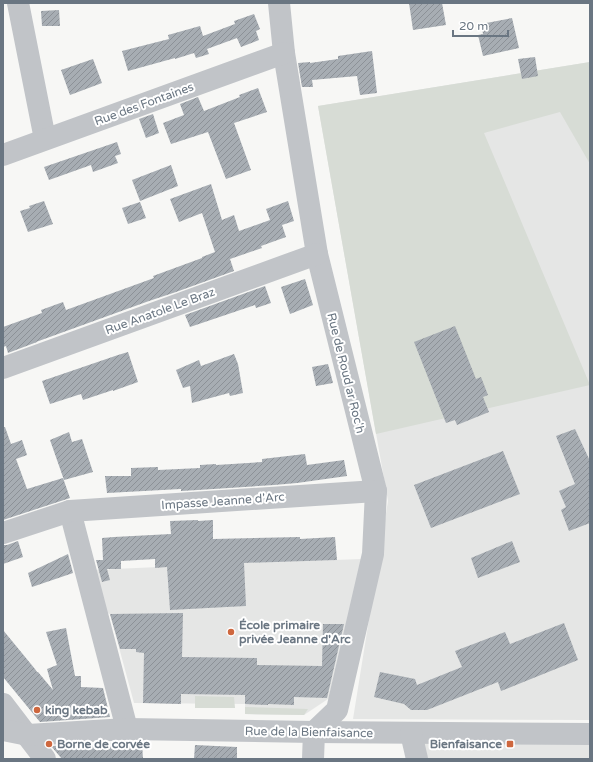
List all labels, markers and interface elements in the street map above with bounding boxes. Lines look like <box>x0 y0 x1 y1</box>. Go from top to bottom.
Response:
scale bar <box>453 12 508 38</box>
text: 20 m <box>459 19 488 33</box>
street label: Rue des Fontaines <box>93 79 196 128</box>
street label: Rue Anatole Le Braz <box>103 285 217 337</box>
street label: Rue de Roud ar Roc'h <box>324 311 368 435</box>
street label: Impasse Jeanne d'Arc <box>161 490 285 512</box>
place label: École primaire privée Jeanne d'Arc <box>239 618 351 647</box>
marker: École primaire privée Jeanne d'Arc <box>226 627 236 637</box>
place label: king kebab <box>45 703 108 718</box>
marker: king kebab <box>32 705 42 715</box>
street label: Rue de la Bienfaisance <box>245 724 373 740</box>
place label: Borne de corvée <box>57 737 150 751</box>
place label: Bienfaisance <box>430 737 502 751</box>
marker: Borne de corvée <box>44 739 54 749</box>
marker: Bienfaisance <box>505 739 515 749</box>

